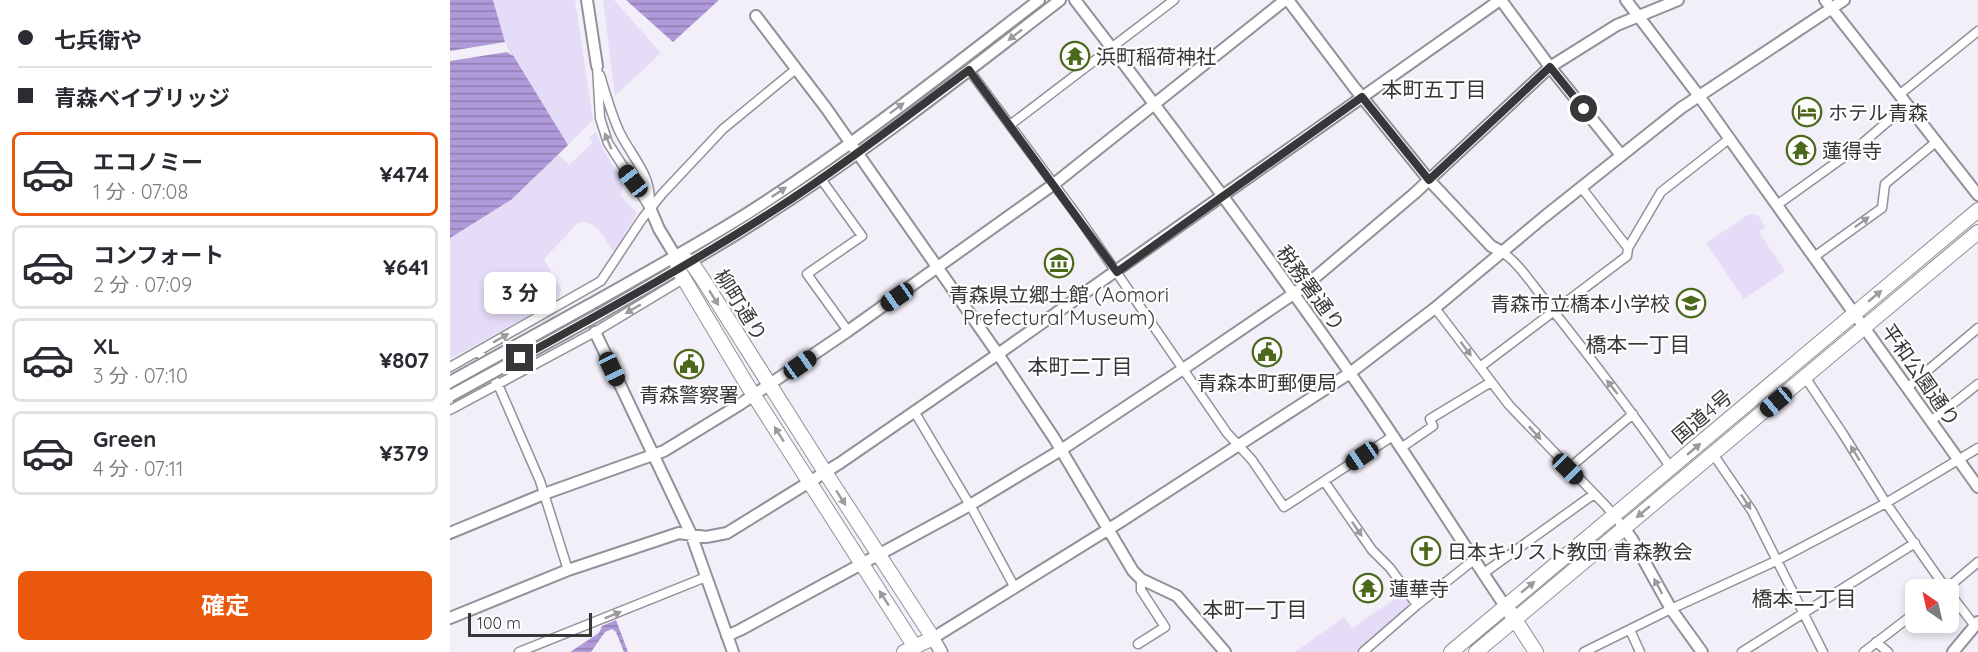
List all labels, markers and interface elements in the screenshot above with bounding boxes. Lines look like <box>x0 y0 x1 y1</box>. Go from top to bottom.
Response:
text: 七兵衛や <box>54 26 142 54</box>
one-way arrow <box>1007 29 1022 41</box>
temple icon: 浜町稲荷神社 <box>1059 40 1091 72</box>
place label: 浜町稲荷神社 <box>1096 44 1216 69</box>
district label: 本町五丁目 <box>1382 76 1487 102</box>
text: 青森ベイブリッジ <box>54 84 230 112</box>
route start <box>1570 95 1597 122</box>
hotel icon: ホテル青森 <box>1791 96 1823 128</box>
place label: ホテル青森 <box>1828 100 1928 125</box>
one-way arrow <box>889 101 905 114</box>
one-way arrow <box>603 132 613 150</box>
temple icon: 蓮得寺 <box>1785 134 1817 166</box>
place label: 蓮得寺 <box>1822 138 1882 163</box>
icon: car <box>21 147 75 201</box>
text: エコノミー <box>93 148 203 176</box>
text: ¥474 <box>379 160 429 188</box>
car <box>615 161 651 201</box>
text: 1 分 · 07:08 <box>93 179 188 204</box>
one-way arrow <box>770 186 786 198</box>
one-way arrow <box>1854 217 1869 229</box>
icon: car <box>21 240 75 294</box>
street label: 税務署通り <box>1271 240 1351 336</box>
text: コンフォート <box>93 241 224 269</box>
museum icon: 青森県立郷土館 (Aomori Prefectural Museum) <box>1043 247 1075 279</box>
text: ¥641 <box>383 253 429 281</box>
street label: 柳町通り <box>709 264 773 346</box>
callout: 3 分 <box>484 271 556 313</box>
text: 2 分 · 07:09 <box>93 272 192 297</box>
car <box>877 279 917 315</box>
text: 3 分 <box>502 280 538 305</box>
place label: 青森県立郷土館 (Aomori Prefectural Museum) <box>949 282 1169 330</box>
school or university icon: 青森市立橋本小学校 <box>1675 287 1707 319</box>
one-way arrow <box>709 289 720 306</box>
one-way arrow <box>1867 290 1883 303</box>
place label: 青森市立橋本小学校 <box>1490 291 1670 316</box>
one-way arrow <box>624 304 641 314</box>
street label: 平和公園通り <box>1876 319 1966 431</box>
district label: 橋本一丁目 <box>1586 331 1691 357</box>
text: XL <box>93 332 120 360</box>
icon: car <box>21 333 75 387</box>
one-way arrow <box>493 333 509 344</box>
public building icon: 青森本町郵便局 <box>1251 336 1283 368</box>
one-way arrow <box>1460 340 1472 356</box>
route end <box>506 344 533 371</box>
text: ¥807 <box>379 346 429 374</box>
car <box>780 347 820 383</box>
public building icon: 青森警察署 <box>673 348 705 380</box>
car <box>596 349 628 389</box>
district label: 本町二丁目 <box>1028 353 1133 379</box>
text: 3 分 · 07:10 <box>93 363 188 388</box>
place label: 青森本町郵便局 <box>1197 370 1337 395</box>
one-way arrow <box>1606 379 1618 395</box>
place label: 青森警察署 <box>639 382 739 407</box>
street label: 国道4号 <box>1667 384 1737 448</box>
car <box>1756 384 1796 420</box>
text: Green <box>93 425 156 453</box>
one-way arrow <box>773 425 784 442</box>
icon: car <box>21 426 75 480</box>
one-way arrow <box>1528 426 1542 441</box>
car <box>1342 438 1382 474</box>
text: ¥379 <box>379 439 429 467</box>
one-way arrow <box>1686 443 1701 456</box>
one-way arrow <box>1850 445 1861 461</box>
car <box>1549 450 1587 488</box>
text: 4 分 · 07:11 <box>93 456 183 481</box>
one-way arrow <box>835 489 847 505</box>
one-way arrow <box>1740 494 1751 510</box>
one-way arrow <box>1636 505 1651 518</box>
one-way arrow <box>1351 521 1363 537</box>
church icon: 日本キリスト教団 青森教会 <box>1410 535 1442 567</box>
place label: 日本キリスト教団 青森教会 <box>1447 539 1692 564</box>
button: 確定 <box>18 571 432 640</box>
temple icon: 蓮華寺 <box>1352 572 1384 604</box>
place label: 蓮華寺 <box>1389 576 1449 601</box>
one-way arrow <box>1653 577 1663 594</box>
north arrow <box>1905 579 1959 633</box>
map controls <box>1905 579 1959 633</box>
one-way arrow <box>1520 581 1536 594</box>
district label: 橋本二丁目 <box>1752 585 1857 611</box>
one-way arrow <box>878 590 889 606</box>
district label: 本町一丁目 <box>1203 596 1308 622</box>
scale bar <box>468 610 592 638</box>
one-way arrow <box>604 610 622 620</box>
text: 100 m <box>477 613 521 633</box>

